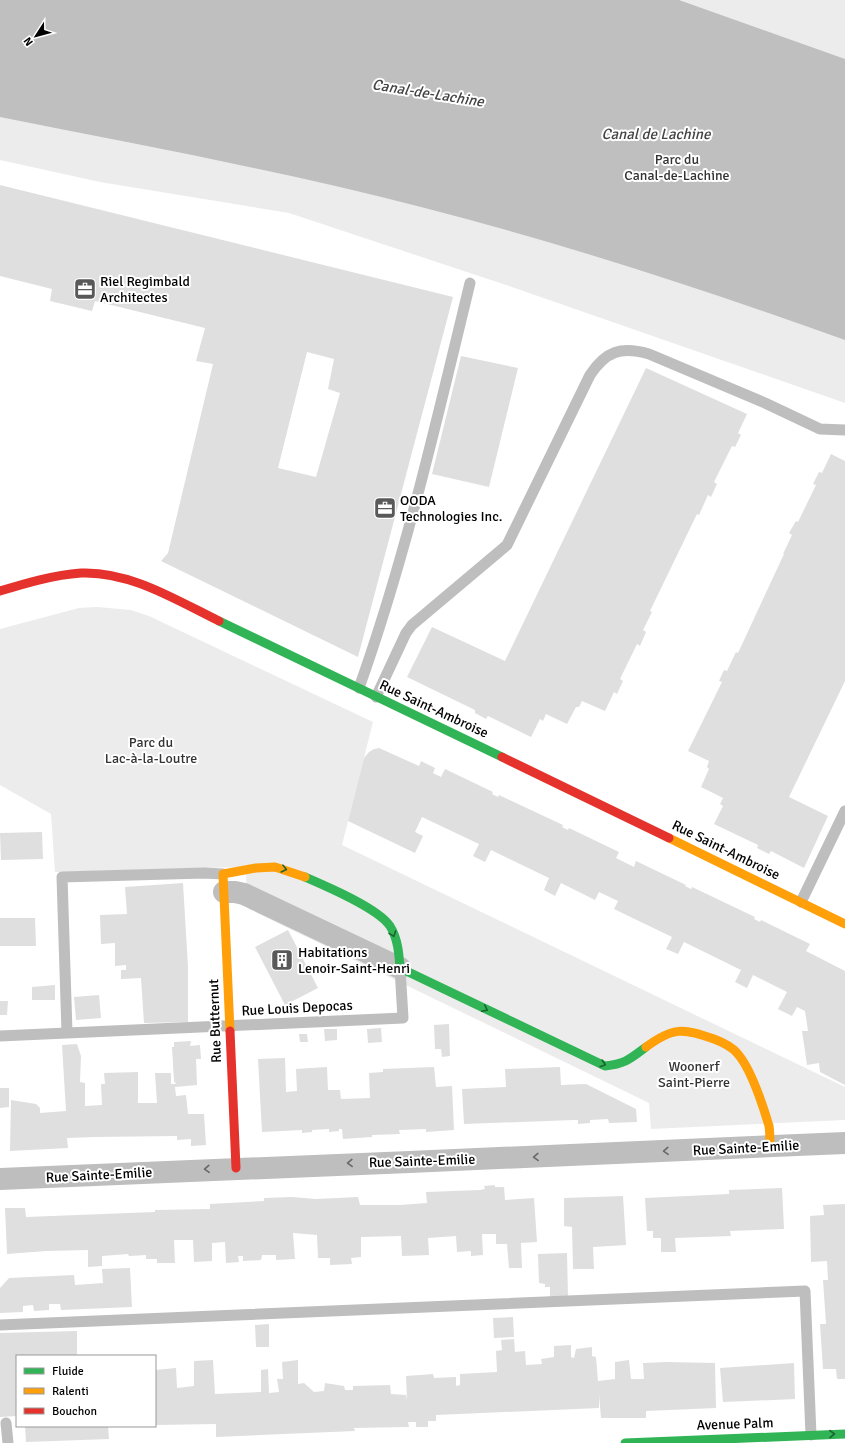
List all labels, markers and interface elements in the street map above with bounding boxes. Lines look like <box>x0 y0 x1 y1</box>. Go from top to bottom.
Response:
north arrow <box>16 16 56 56</box>
text: N <box>21 35 36 49</box>
water label: Canal-de-Lachine <box>371 75 487 111</box>
water label: Canal de Lachine <box>601 125 712 143</box>
park label: Parc du Canal-de-Lachine <box>624 151 730 184</box>
place label: Riel Regimbald Architectes <box>100 273 190 306</box>
office icon: Riel Regimbald Architectes <box>72 276 98 302</box>
place label: OODA Technologies Inc. <box>400 492 503 525</box>
office icon: OODA Technologies Inc. <box>372 495 398 521</box>
street label: Rue Saint-Ambroise <box>377 676 491 742</box>
park label: Parc du Lac-à-la-Loutre <box>105 734 197 767</box>
street label: Rue Saint-Ambroise <box>669 816 783 884</box>
one-way arrow <box>280 864 287 873</box>
one-way arrow <box>389 930 397 937</box>
place label: Habitations Lenoir-Saint-Henri <box>298 944 410 977</box>
building icon: Habitations Lenoir-Saint-Henri <box>269 947 295 973</box>
street label: Rue Butternut <box>205 979 225 1063</box>
street label: Rue Louis Depocas <box>241 997 353 1019</box>
one-way arrow <box>481 1004 489 1012</box>
park label: Woonerf Saint-Pierre <box>658 1058 730 1091</box>
one-way arrow <box>599 1059 606 1068</box>
street label: Rue Sainte-Emilie <box>692 1137 800 1159</box>
one-way arrow <box>663 1147 669 1156</box>
street label: Rue Sainte-Emilie <box>368 1151 476 1171</box>
one-way arrow <box>533 1152 539 1161</box>
one-way arrow <box>347 1159 353 1168</box>
street label: Rue Sainte-Emilie <box>45 1164 153 1186</box>
one-way arrow <box>204 1165 210 1174</box>
legend <box>16 1355 156 1427</box>
text: Fluide <box>52 1364 84 1379</box>
text: Ralenti <box>52 1384 89 1399</box>
text: Bouchon <box>52 1404 97 1419</box>
street label: Avenue Palm <box>696 1414 774 1434</box>
one-way arrow <box>829 1430 835 1439</box>

